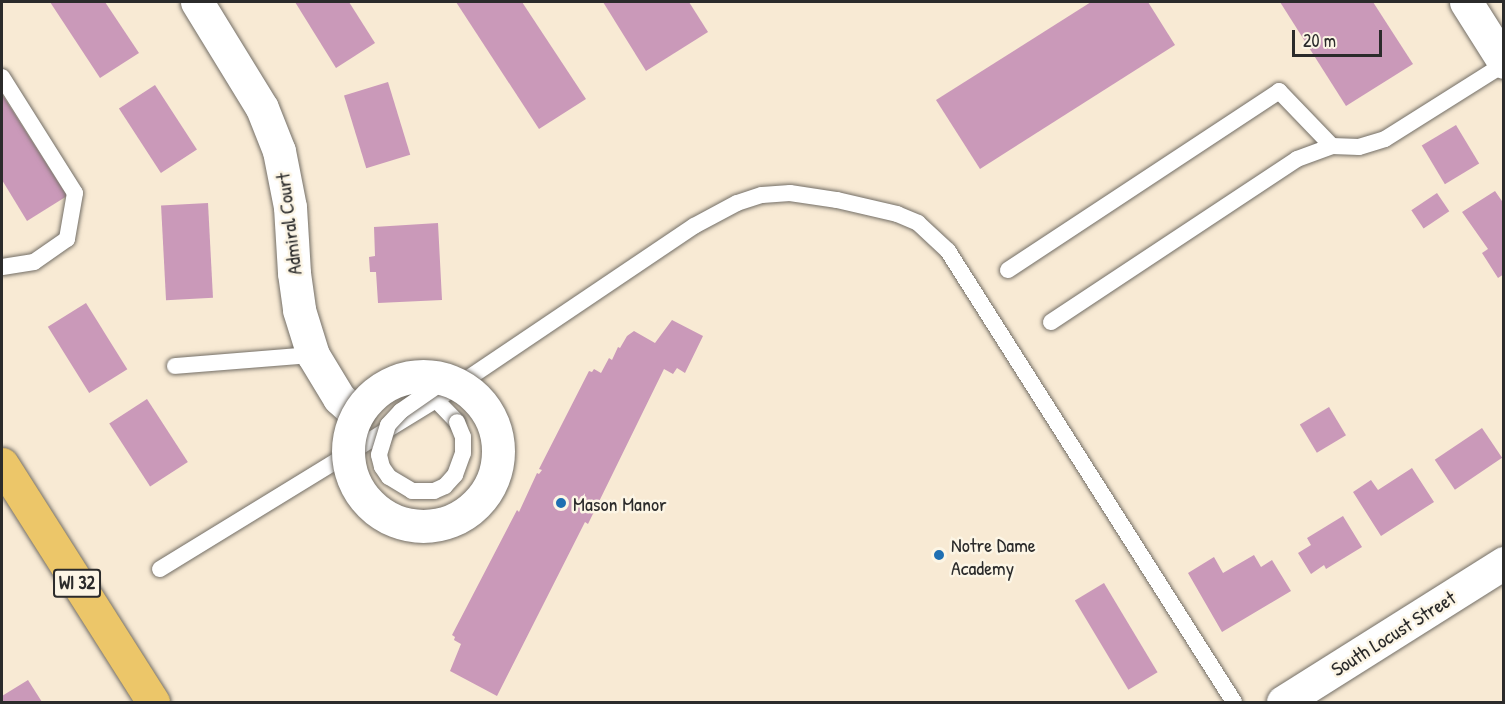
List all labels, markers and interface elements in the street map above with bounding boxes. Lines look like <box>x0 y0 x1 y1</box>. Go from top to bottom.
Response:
scale bar <box>1295 18 1385 56</box>
text: 20 m <box>1303 28 1336 53</box>
street label: Admiral Court <box>270 172 306 276</box>
place label: Mason Manor <box>573 491 667 515</box>
marker: Mason Manor <box>554 496 568 510</box>
place label: Notre Dame Academy <box>951 532 1036 579</box>
marker: Notre Dame Academy <box>932 548 946 562</box>
road number: WI 32 <box>53 568 101 598</box>
street label: South Locust Street <box>1326 585 1460 681</box>

